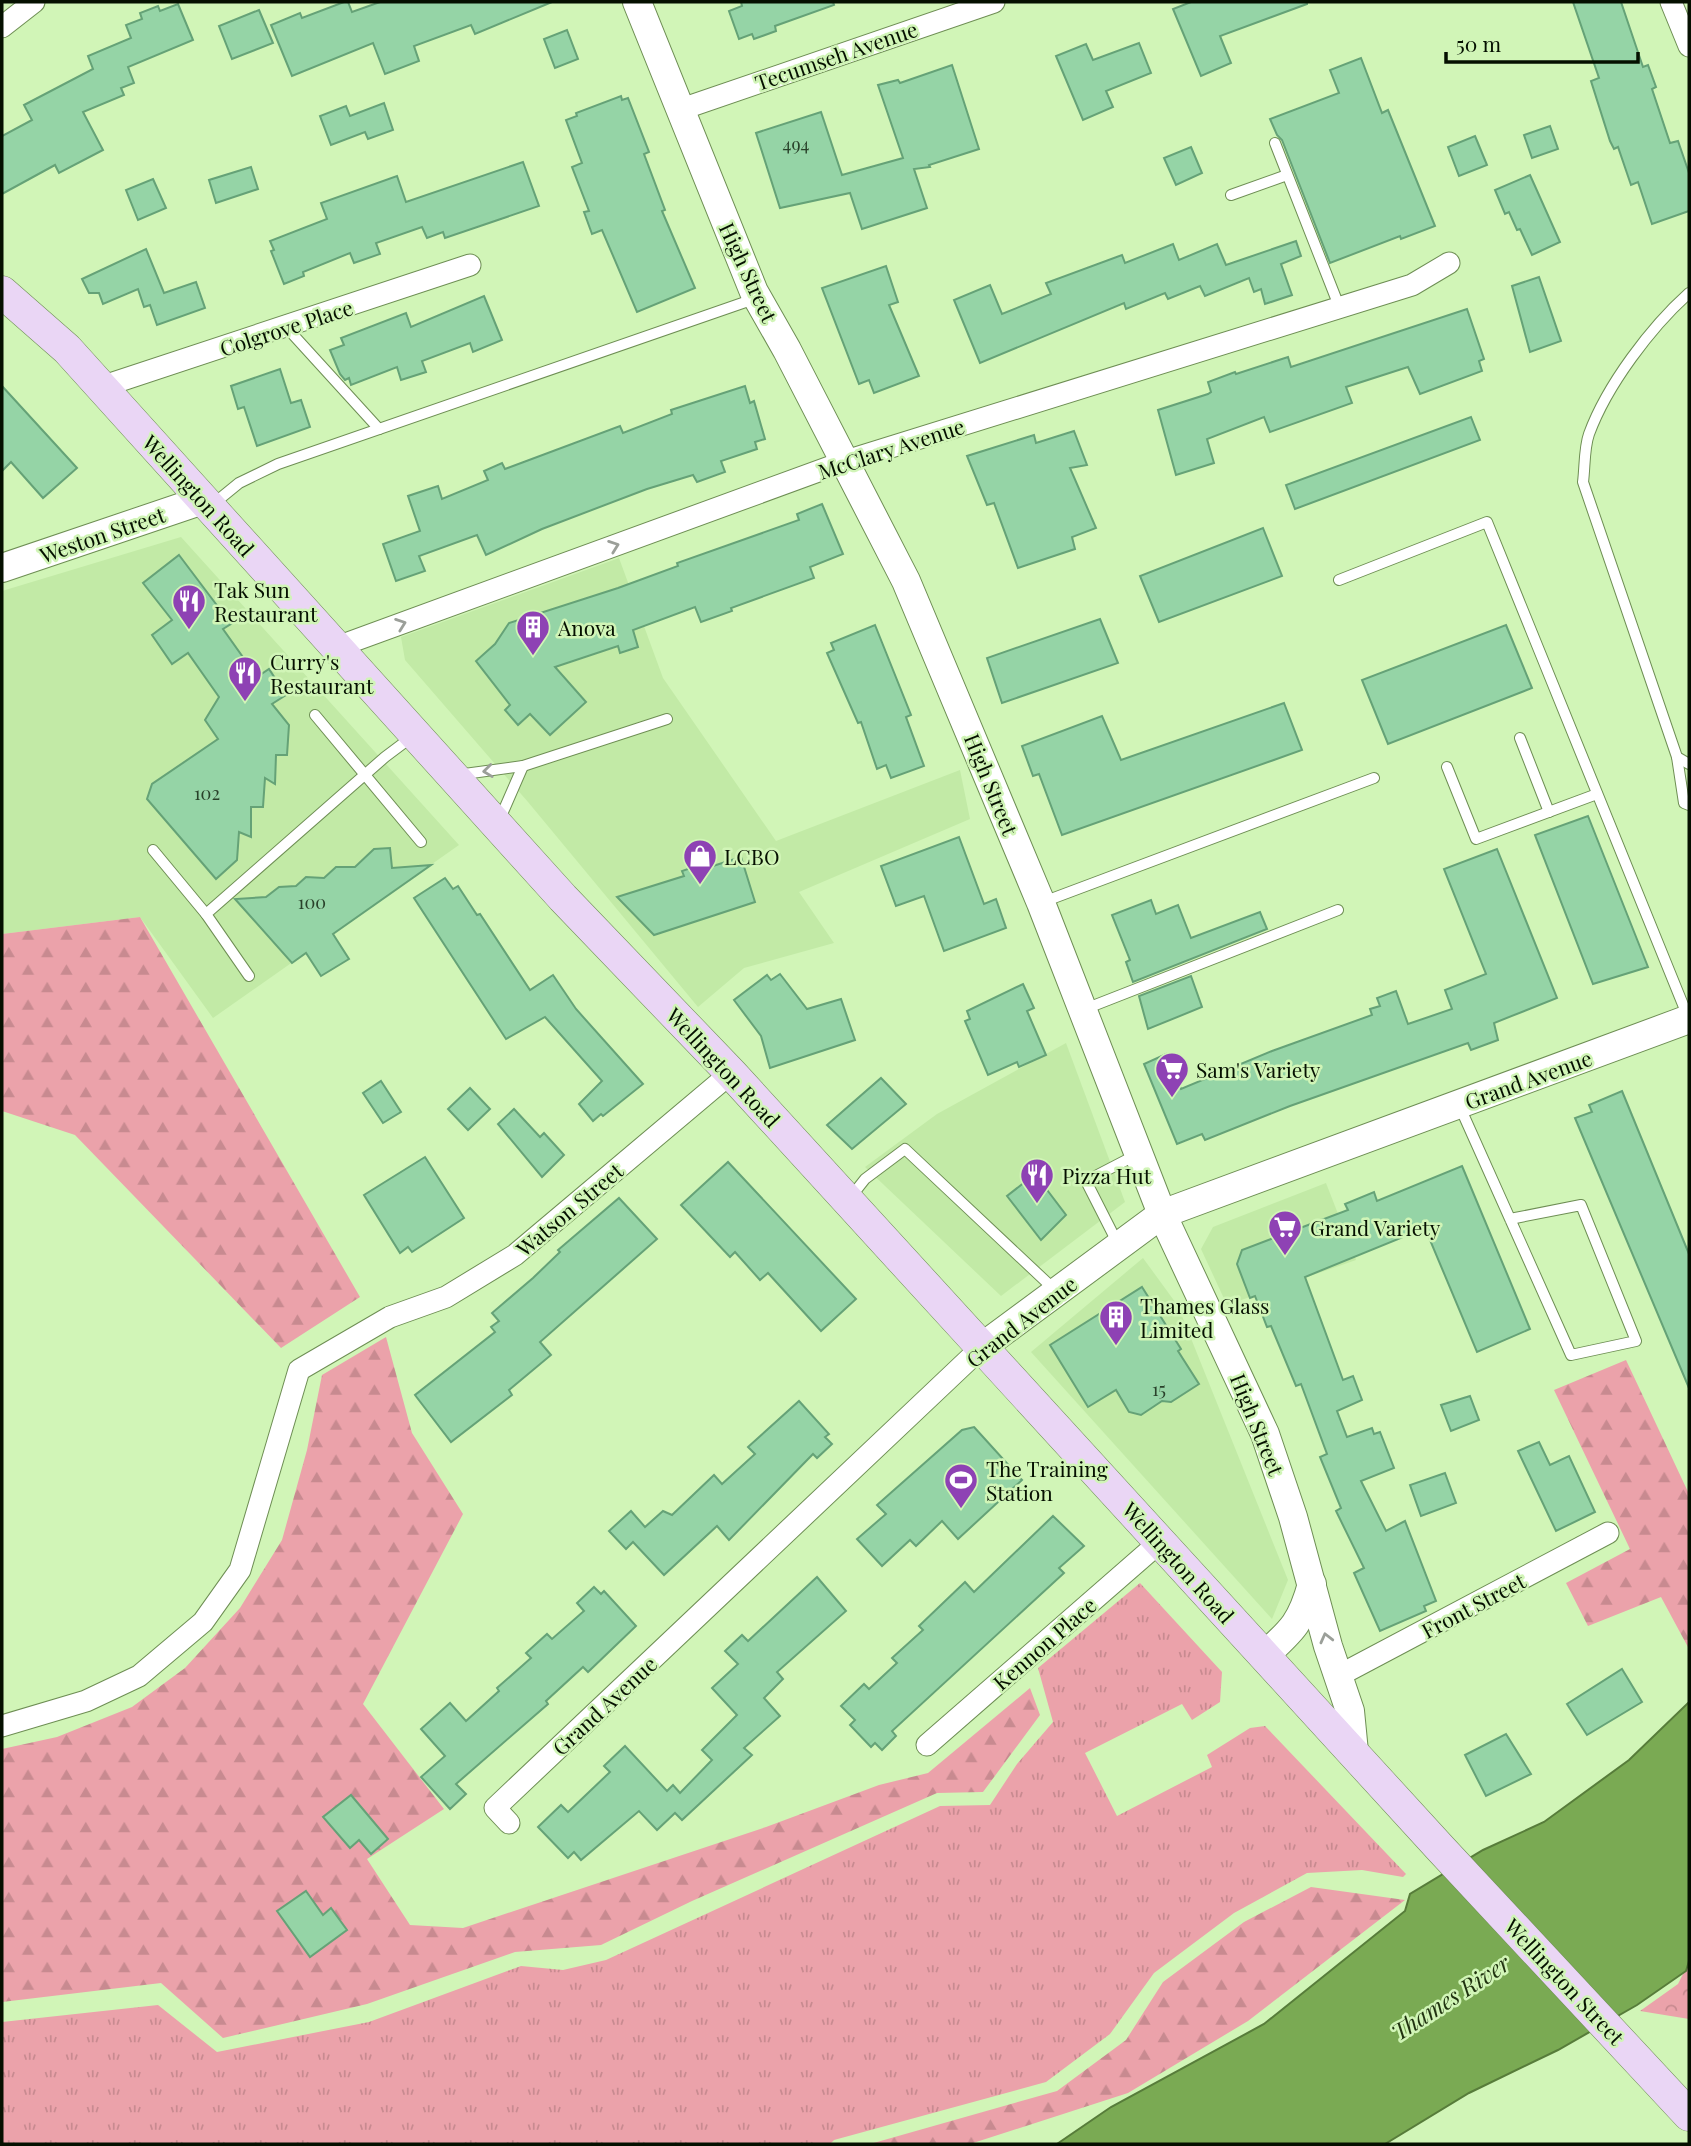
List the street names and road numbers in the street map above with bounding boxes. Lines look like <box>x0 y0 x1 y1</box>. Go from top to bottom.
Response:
street label: Tecumseh Avenue <box>751 14 921 96</box>
street label: High Street <box>714 218 785 327</box>
street label: Colgrove Place <box>216 292 356 362</box>
street label: McClary Avenue <box>814 411 968 485</box>
street label: Wellington Road <box>136 428 261 562</box>
street label: Weston Street <box>35 499 169 569</box>
street label: High Street <box>959 729 1025 839</box>
street label: Wellington Road <box>660 1000 787 1133</box>
street label: Grand Avenue <box>1461 1043 1595 1115</box>
street label: Watson Street <box>509 1156 629 1262</box>
street label: Grand Avenue <box>960 1269 1082 1373</box>
street label: High Street <box>1225 1369 1291 1479</box>
street label: Wellington Road <box>1116 1495 1241 1629</box>
street label: Front Street <box>1416 1566 1530 1644</box>
street label: Kennon Place <box>986 1590 1102 1696</box>
street label: Grand Avenue <box>546 1649 662 1761</box>
street label: Wellington Street <box>1499 1911 1631 2051</box>

